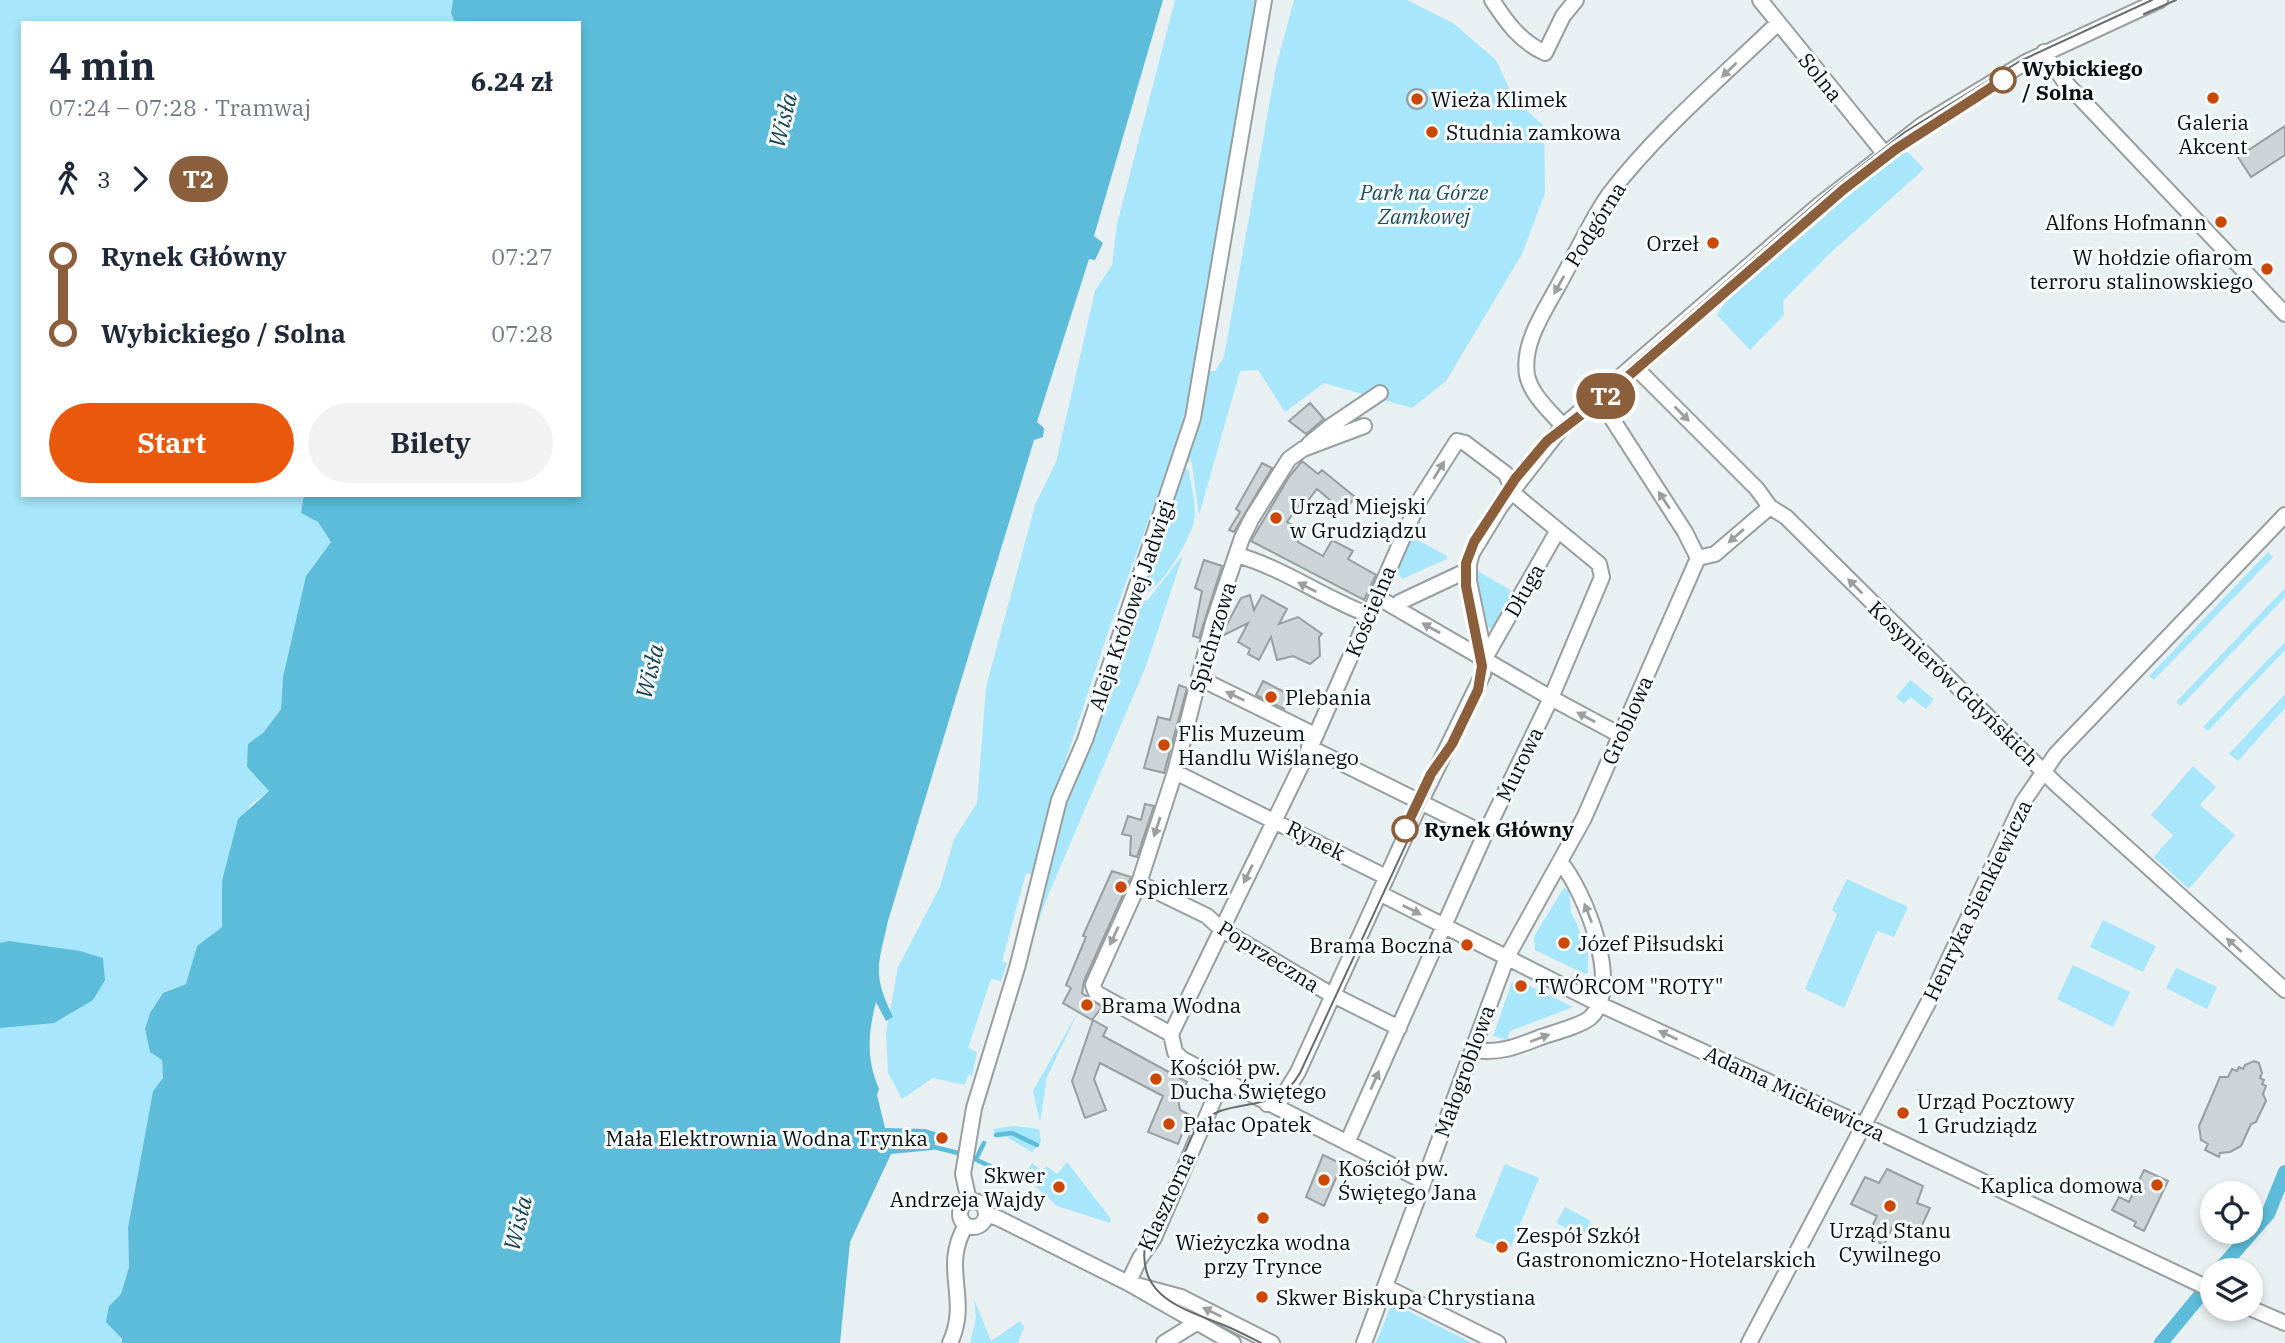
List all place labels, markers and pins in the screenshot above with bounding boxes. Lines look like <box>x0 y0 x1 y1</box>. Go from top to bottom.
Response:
place label: Wybickiego / Solna <box>2022 54 2143 106</box>
marker: Wybickiego / Solna <box>1990 67 2016 93</box>
place label: Wieża Klimek <box>1431 85 1568 113</box>
marker: Galeria Akcent <box>2205 90 2221 106</box>
marker: Wieża Klimek <box>1409 91 1425 107</box>
place label: Galeria Akcent <box>2177 108 2249 160</box>
place label: Studnia zamkowa <box>1446 118 1621 146</box>
marker: Studnia zamkowa <box>1424 124 1440 140</box>
place label: Alfons Hofmann <box>2045 208 2207 236</box>
marker: Alfons Hofmann <box>2213 214 2229 230</box>
place label: Orzeł <box>1646 229 1699 257</box>
marker: Orzeł <box>1705 235 1721 251</box>
place label: W hołdzie ofiarom terroru stalinowskiego <box>2029 243 2253 295</box>
marker: W hołdzie ofiarom terroru stalinowskiego <box>2259 261 2275 277</box>
place label: Urząd Miejski w Grudziądzu <box>1290 492 1427 544</box>
marker: Urząd Miejski w Grudziądzu <box>1268 510 1284 526</box>
place label: Plebania <box>1285 683 1371 711</box>
marker: Plebania <box>1263 689 1279 705</box>
place label: Flis Muzeum Handlu Wiślanego <box>1178 719 1359 771</box>
marker: Flis Muzeum Handlu Wiślanego <box>1156 737 1172 753</box>
place label: Rynek Główny <box>1424 815 1574 843</box>
marker: Rynek Główny <box>1392 816 1418 842</box>
place label: Spichlerz <box>1135 873 1228 901</box>
marker: Spichlerz <box>1113 879 1129 895</box>
place label: Józef Piłsudski <box>1578 929 1724 957</box>
place label: Brama Boczna <box>1309 931 1453 959</box>
marker: Józef Piłsudski <box>1556 935 1572 951</box>
marker: Brama Boczna <box>1459 937 1475 953</box>
place label: TWÓRCOM "ROTY" <box>1535 972 1724 1000</box>
marker: TWÓRCOM "ROTY" <box>1513 978 1529 994</box>
place label: Brama Wodna <box>1101 991 1241 1019</box>
marker: Brama Wodna <box>1079 997 1095 1013</box>
place label: Kościół pw. Ducha Świętego <box>1170 1053 1326 1105</box>
marker: Kościół pw. Ducha Świętego <box>1148 1071 1164 1087</box>
place label: Urząd Pocztowy 1 Grudziądz <box>1917 1087 2076 1139</box>
marker: Urząd Pocztowy 1 Grudziądz <box>1895 1105 1911 1121</box>
place label: Pałac Opatek <box>1183 1110 1312 1138</box>
marker: Pałac Opatek <box>1161 1116 1177 1132</box>
place label: Mała Elektrownia Wodna Trynka <box>606 1124 928 1152</box>
marker: Mała Elektrownia Wodna Trynka <box>934 1130 950 1146</box>
place label: Kościół pw. Świętego Jana <box>1338 1154 1477 1206</box>
place label: Skwer Andrzeja Wajdy <box>890 1161 1046 1213</box>
place label: Kaplica domowa <box>1980 1171 2143 1199</box>
marker: Kościół pw. Świętego Jana <box>1316 1172 1332 1188</box>
marker: Kaplica domowa <box>2149 1177 2165 1193</box>
marker: Skwer Andrzeja Wajdy <box>1051 1179 1067 1195</box>
marker: Urząd Stanu Cywilnego <box>1882 1198 1898 1214</box>
marker: Wieżyczka wodna przy Trynce <box>1255 1210 1271 1226</box>
place label: Urząd Stanu Cywilnego <box>1829 1216 1951 1268</box>
place label: Zespół Szkół Gastronomiczno-Hotelarskich <box>1516 1221 1816 1273</box>
place label: Wieżyczka wodna przy Trynce <box>1175 1228 1351 1280</box>
marker: Zespół Szkół Gastronomiczno-Hotelarskich <box>1494 1239 1510 1255</box>
place label: Skwer Biskupa Chrystiana <box>1276 1283 1536 1311</box>
marker: Skwer Biskupa Chrystiana <box>1254 1289 1270 1305</box>

